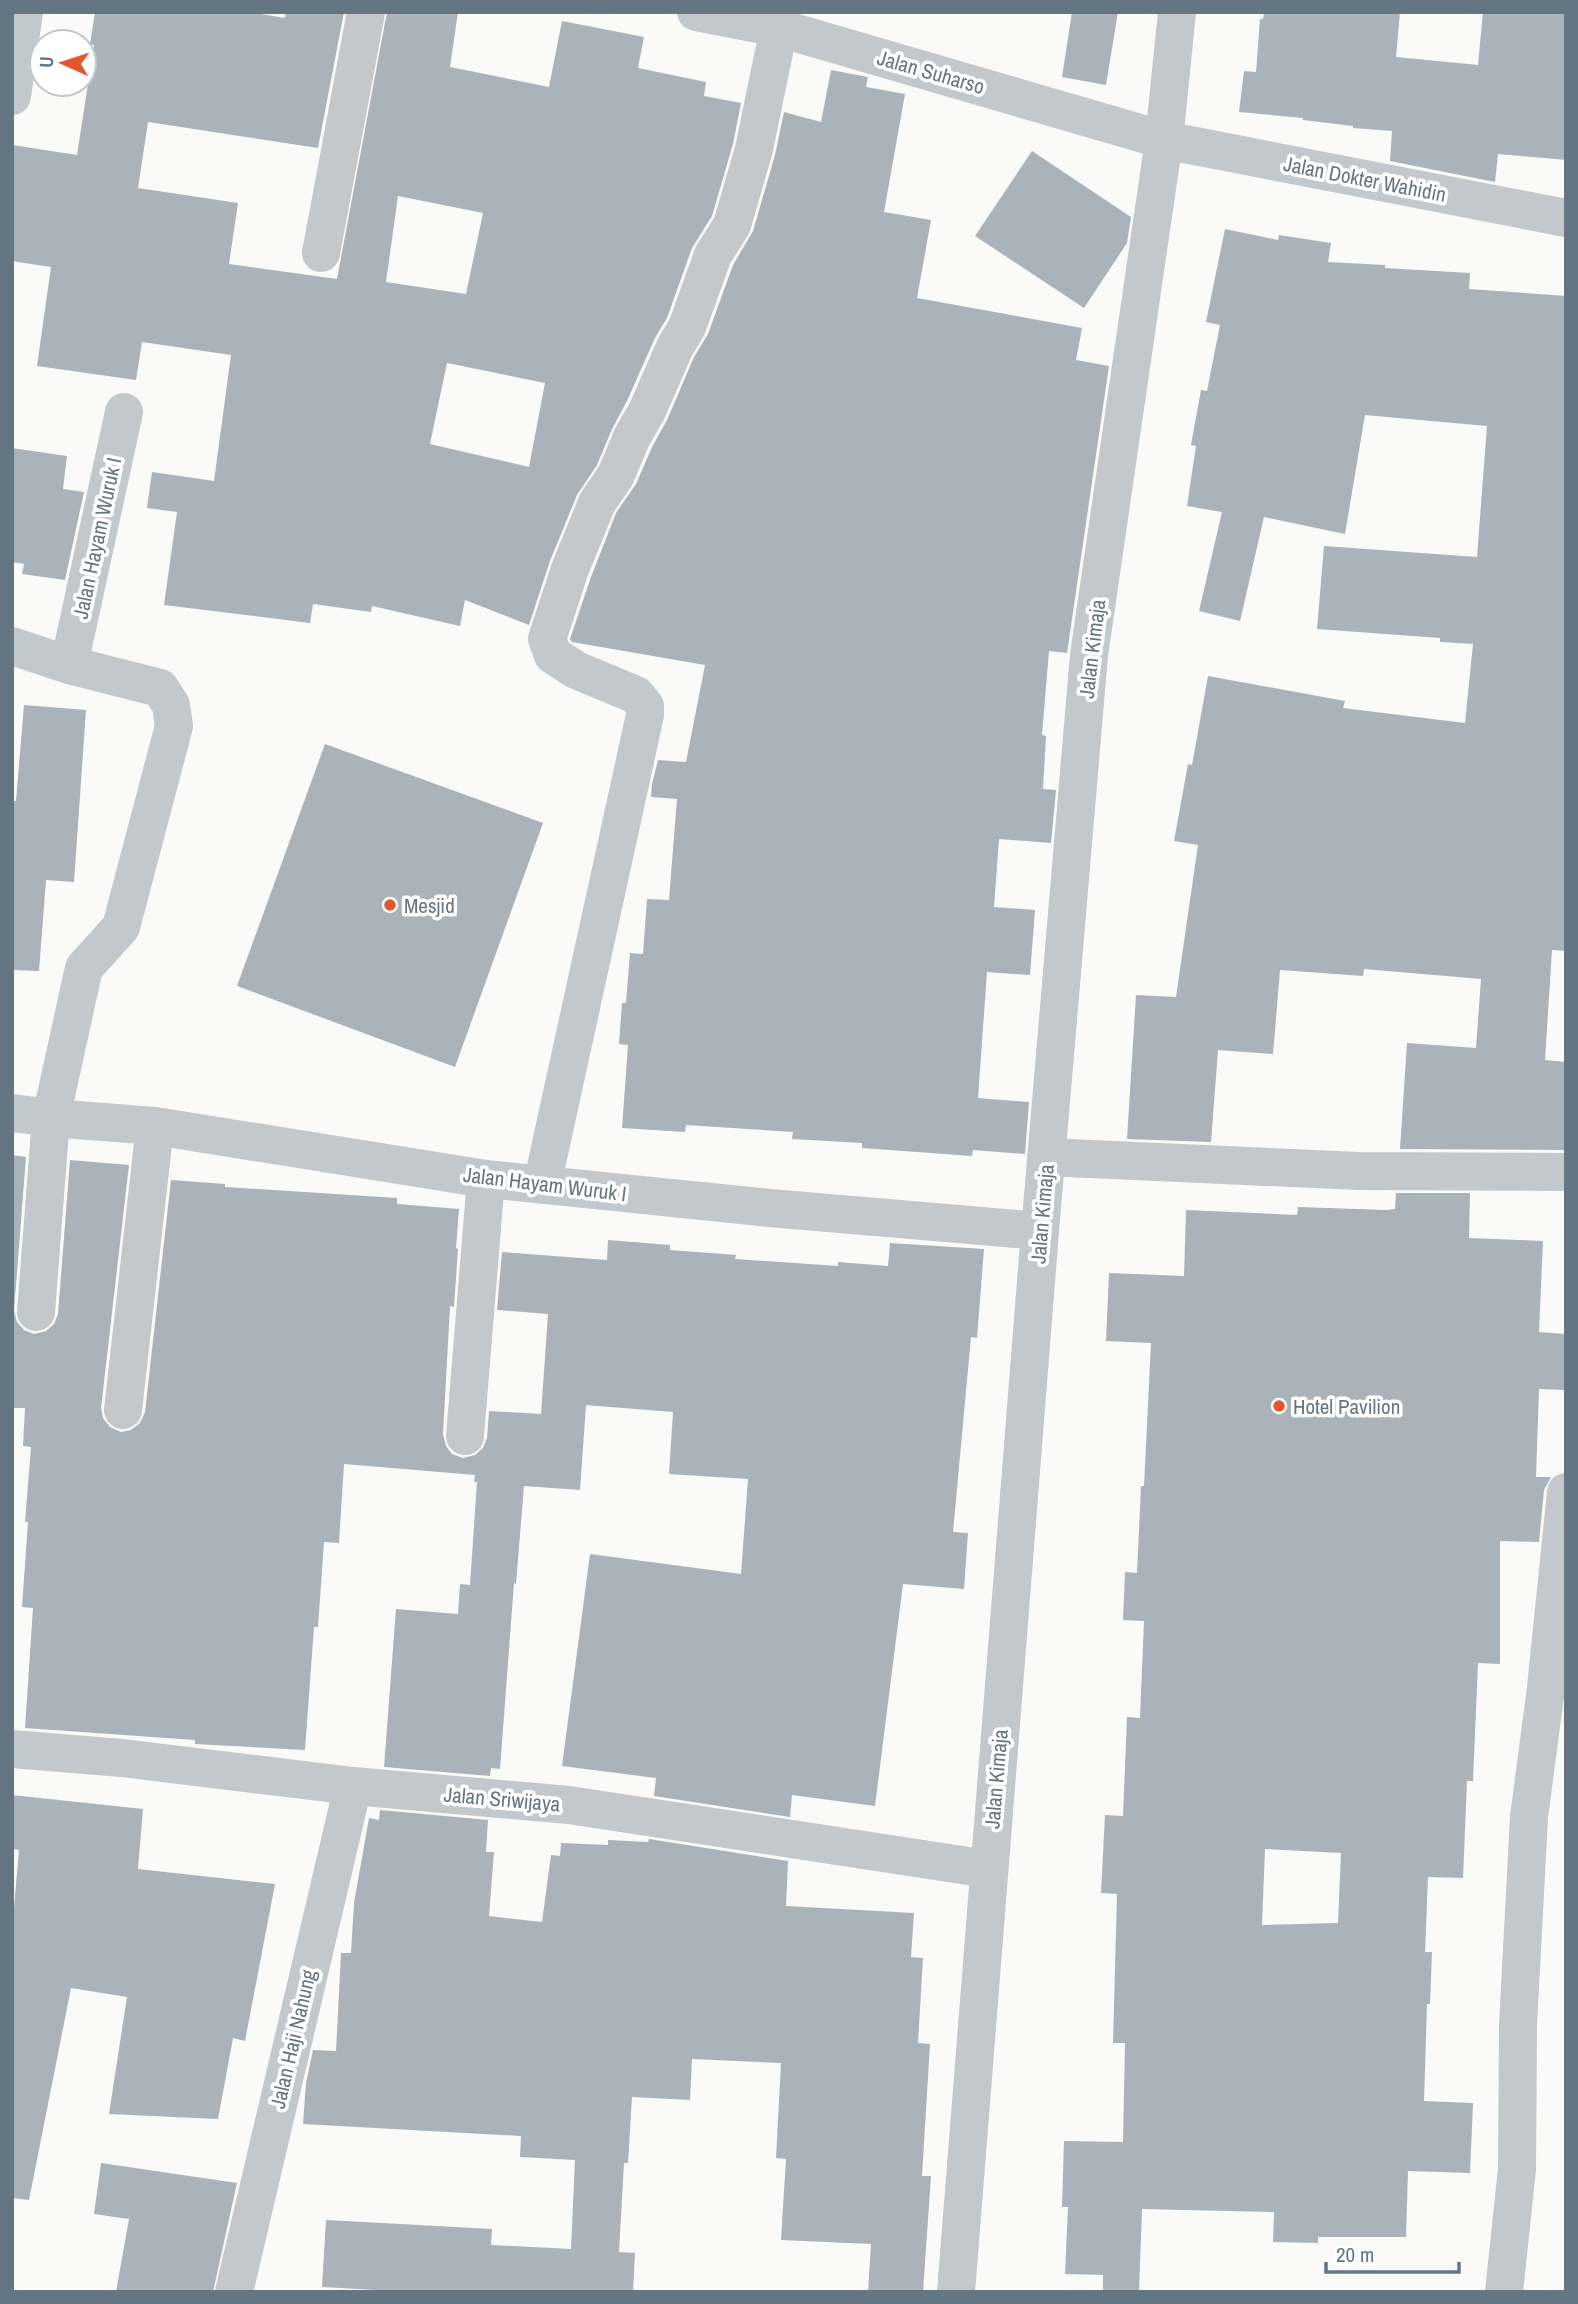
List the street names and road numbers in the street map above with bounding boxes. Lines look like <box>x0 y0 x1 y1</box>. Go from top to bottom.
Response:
street label: Jalan Suharso <box>874 43 988 101</box>
street label: Jalan Dokter Wahidin <box>1281 149 1449 209</box>
street label: Jalan Hayam Wuruk I <box>66 455 128 621</box>
street label: Jalan Kimaja <box>1072 597 1113 700</box>
street label: Jalan Hayam Wuruk I <box>462 1160 628 1208</box>
street label: Jalan Kimaja <box>1023 1163 1061 1265</box>
street label: Jalan Kimaja <box>977 1728 1015 1830</box>
street label: Jalan Sriwijaya <box>443 1779 562 1819</box>
street label: Jalan Haji Nahung <box>263 1966 323 2111</box>

